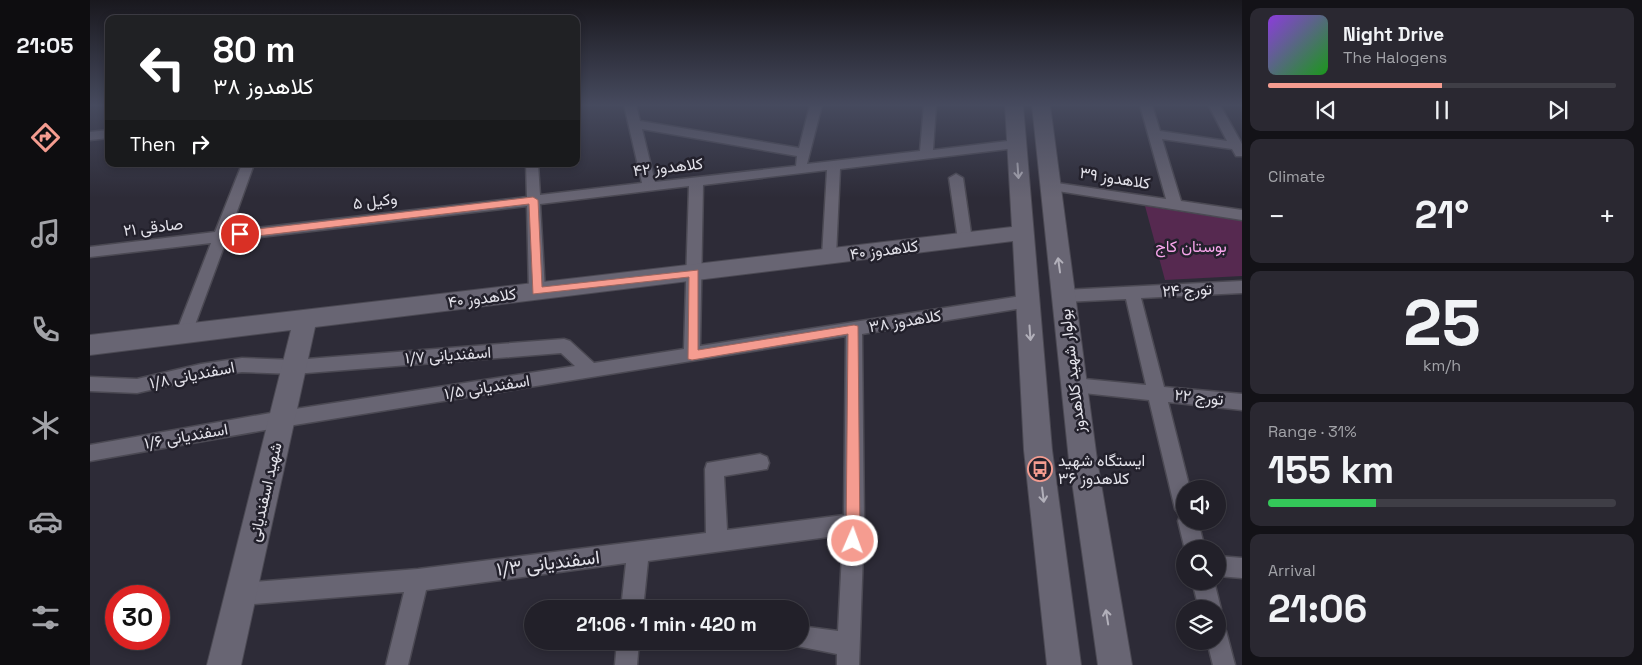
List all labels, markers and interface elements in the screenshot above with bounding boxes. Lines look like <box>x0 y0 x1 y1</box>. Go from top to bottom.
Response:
text: Night Drive <box>1343 22 1444 47</box>
text: 80 m <box>213 28 295 72</box>
text: 21:05 <box>16 31 74 59</box>
icon: left <box>130 35 195 100</box>
text: The Halogens <box>1343 47 1447 68</box>
text: کلاهدوز ۳۸ <box>213 72 313 100</box>
icon: previous <box>1312 96 1340 124</box>
icon: pause <box>1428 96 1456 124</box>
icon: next <box>1544 96 1572 124</box>
icon: directions <box>28 120 63 155</box>
icon: right <box>186 130 214 158</box>
text: Then <box>130 132 176 157</box>
street label: کلاهدوز ۴۲ <box>632 153 704 181</box>
street label: کلاهدوز ۳۹ <box>1078 162 1152 194</box>
one-way arrow <box>1013 163 1023 179</box>
text: Climate <box>1268 166 1325 187</box>
street label: وکيل ۵ <box>351 188 399 214</box>
text: 21° <box>1415 191 1469 239</box>
text: − <box>1268 198 1285 234</box>
text: + <box>1599 198 1616 234</box>
street label: صادقی ۲۱ <box>122 213 184 241</box>
pin <box>219 213 261 255</box>
icon: music <box>28 216 63 251</box>
icon: arrive <box>226 220 254 248</box>
street label: کلاهدوز ۴۰ <box>848 235 920 265</box>
park label: بوستان کاج <box>1155 236 1227 258</box>
one-way arrow <box>1054 257 1064 273</box>
street label: تورج ۲۴ <box>1162 278 1213 303</box>
text: 25 <box>1403 281 1481 364</box>
street label: کلاهدوز ۴۰ <box>446 283 518 313</box>
street label: کلاهدوز ۳۸ <box>867 305 943 337</box>
street label: بولوار شهید کلاهدوز <box>1054 308 1090 435</box>
icon: phone <box>28 312 63 347</box>
one-way arrow <box>1026 325 1035 341</box>
street label: ۱/۷ اسفندیانی <box>404 342 492 368</box>
text: km/h <box>1423 355 1461 376</box>
street label: اسفندیانی ۱/۸ <box>148 356 236 394</box>
street label: اسفندیانی ۱/۵ <box>443 370 531 404</box>
street label: تورج ۲۲ <box>1173 384 1225 411</box>
icon: climate <box>28 408 63 443</box>
street label: اسفندیانی ۱/۶ <box>142 418 230 454</box>
text: Range · 31% <box>1268 421 1357 442</box>
street label: شهید اسفندیانی <box>243 440 287 544</box>
text: 155 km <box>1268 446 1394 494</box>
place label: ایستگاه شهید کلاهدوز ۳۶ <box>1058 450 1145 489</box>
bus stop icon: ایستگاه شهید کلاهدوز ۳۶ <box>1027 456 1053 482</box>
map controls <box>1176 480 1226 650</box>
button: sound <box>1176 480 1226 530</box>
one-way arrow <box>1038 487 1048 503</box>
icon: car <box>28 504 63 539</box>
position arrow <box>826 514 878 566</box>
button: search <box>1176 540 1226 590</box>
street label: اسفندیانی ۱/۳ <box>495 544 601 582</box>
text: Arrival <box>1268 560 1316 581</box>
speed limit sign: 30 <box>105 585 170 650</box>
text: 21:06 <box>1268 585 1367 633</box>
icon: filters <box>28 600 63 635</box>
button: layers <box>1176 600 1226 650</box>
one-way arrow <box>1102 609 1112 625</box>
text: 21:06 · 1 min · 420 m <box>576 612 757 637</box>

